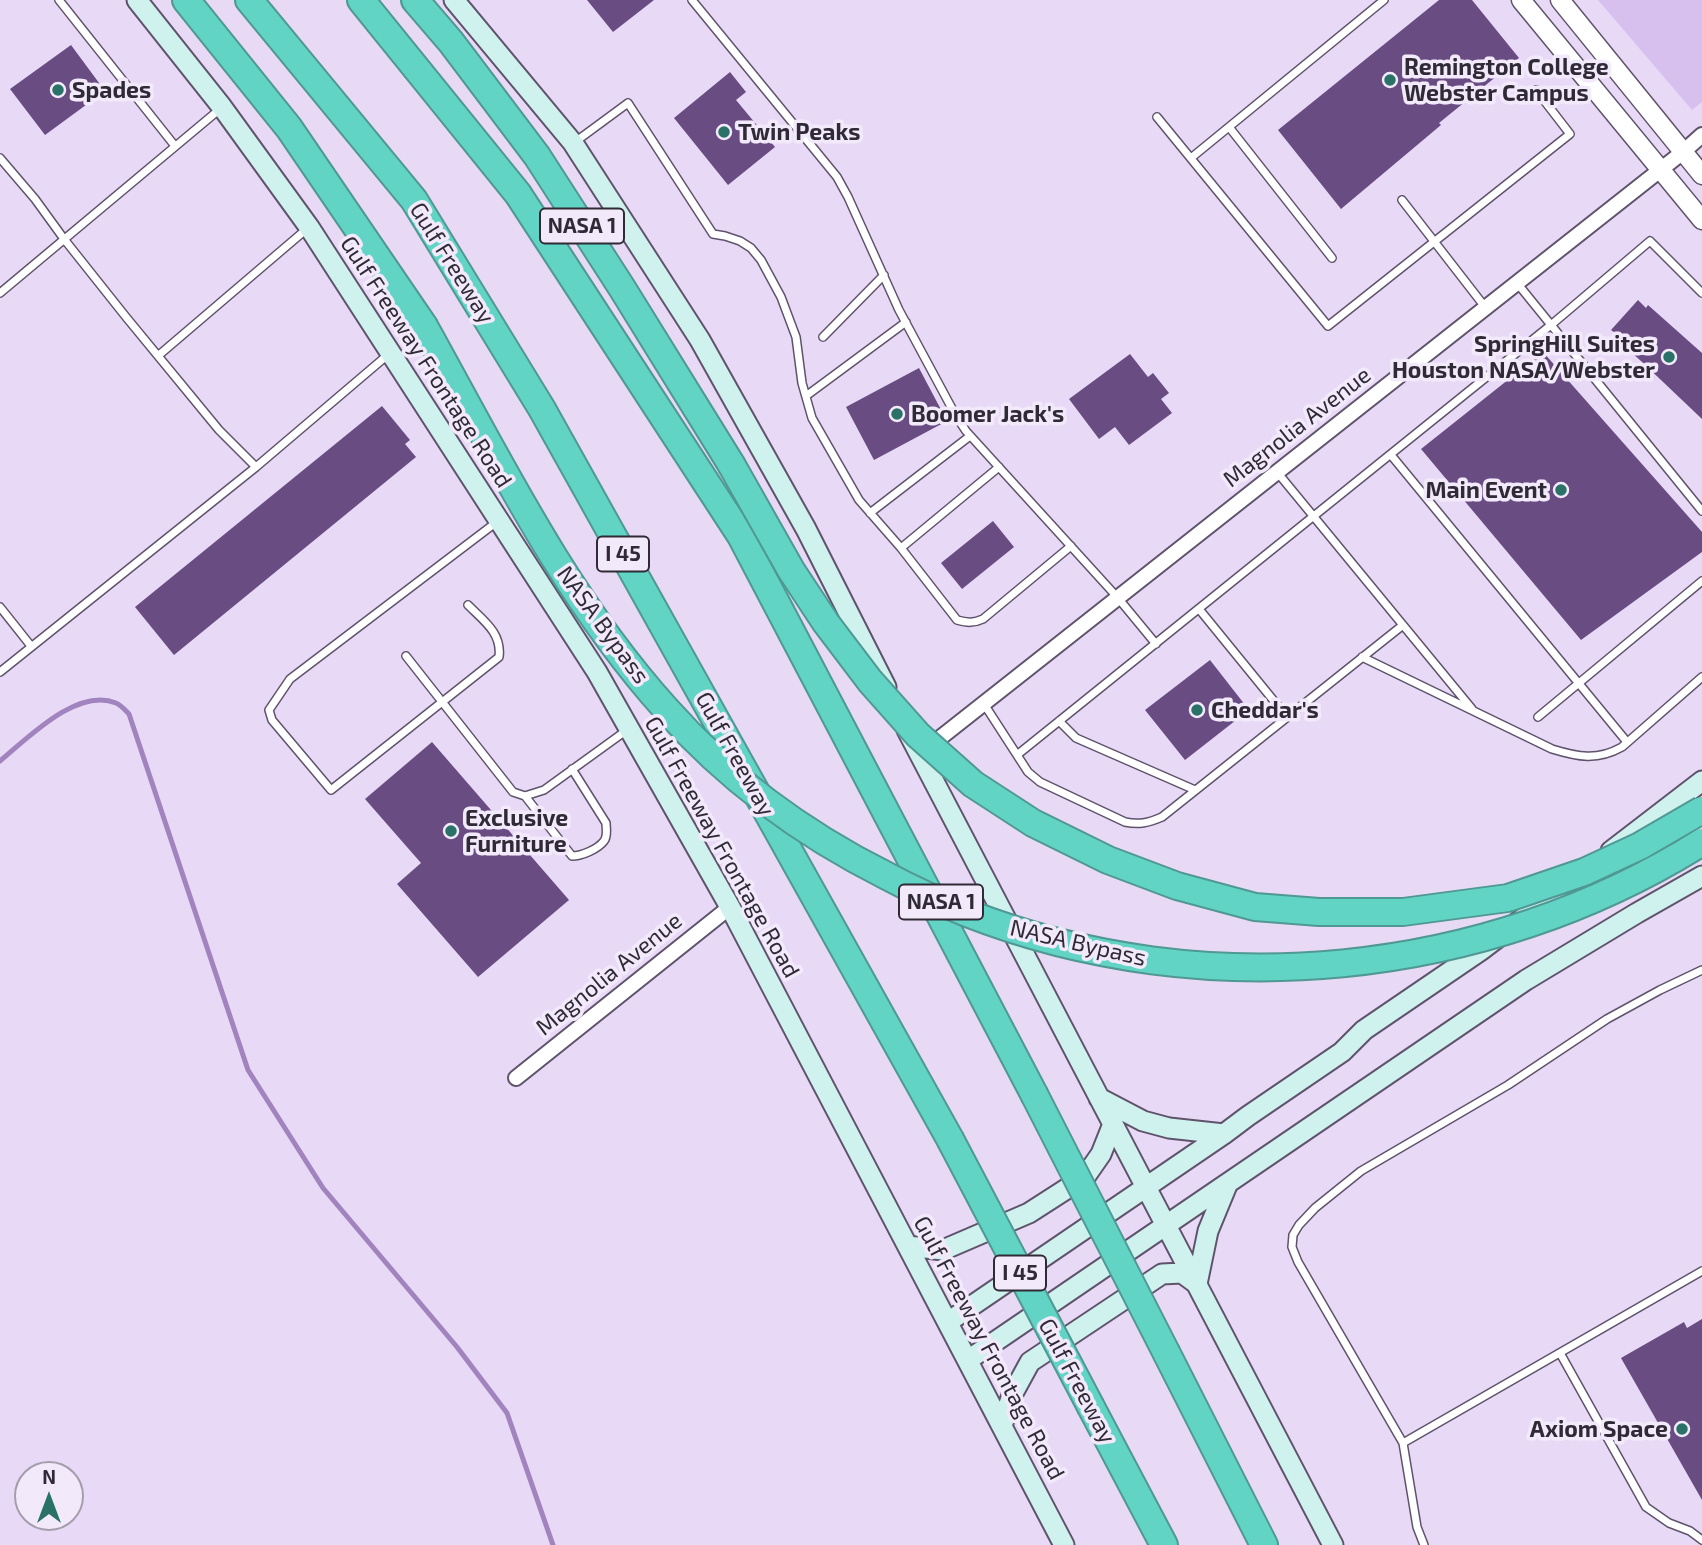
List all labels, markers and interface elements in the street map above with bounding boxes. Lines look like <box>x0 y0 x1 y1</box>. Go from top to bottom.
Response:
place label: Remington College Webster Campus <box>1404 53 1609 107</box>
marker: Remington College Webster Campus <box>1382 72 1398 88</box>
place label: Spades <box>72 76 151 104</box>
marker: Spades <box>50 82 66 98</box>
place label: Twin Peaks <box>738 118 860 146</box>
marker: Twin Peaks <box>716 124 732 140</box>
street label: Gulf Freeway <box>404 197 500 329</box>
road number: NASA 1 <box>540 208 624 244</box>
street label: Gulf Freeway Frontage Road <box>334 231 518 493</box>
place label: SpringHill Suites Houston NASA/Webster <box>1392 330 1655 384</box>
marker: SpringHill Suites Houston NASA/Webster <box>1661 349 1677 365</box>
street label: Magnolia Avenue <box>1218 361 1376 493</box>
place label: Boomer Jack's <box>911 400 1064 428</box>
marker: Boomer Jack's <box>889 406 905 422</box>
place label: Main Event <box>1425 476 1547 504</box>
marker: Main Event <box>1553 482 1569 498</box>
road number: I 45 <box>597 536 649 572</box>
street label: NASA Bypass <box>551 561 655 689</box>
street label: Gulf Freeway <box>690 687 780 821</box>
place label: Cheddar's <box>1211 696 1319 724</box>
marker: Cheddar's <box>1189 702 1205 718</box>
street label: Gulf Freeway Frontage Road <box>639 712 805 982</box>
place label: Exclusive Furniture <box>465 804 568 858</box>
marker: Exclusive Furniture <box>443 823 459 839</box>
road number: NASA 1 <box>899 884 983 920</box>
street label: Magnolia Avenue <box>531 907 687 1041</box>
street label: NASA Bypass <box>1007 914 1149 972</box>
street label: Gulf Freeway Frontage Road <box>908 1211 1070 1485</box>
road number: I 45 <box>994 1256 1046 1290</box>
street label: Gulf Freeway <box>1033 1314 1121 1448</box>
place label: Axiom Space <box>1530 1415 1668 1443</box>
marker: Axiom Space <box>1674 1421 1690 1437</box>
north arrow <box>14 1461 84 1531</box>
text: N <box>42 1465 56 1488</box>

